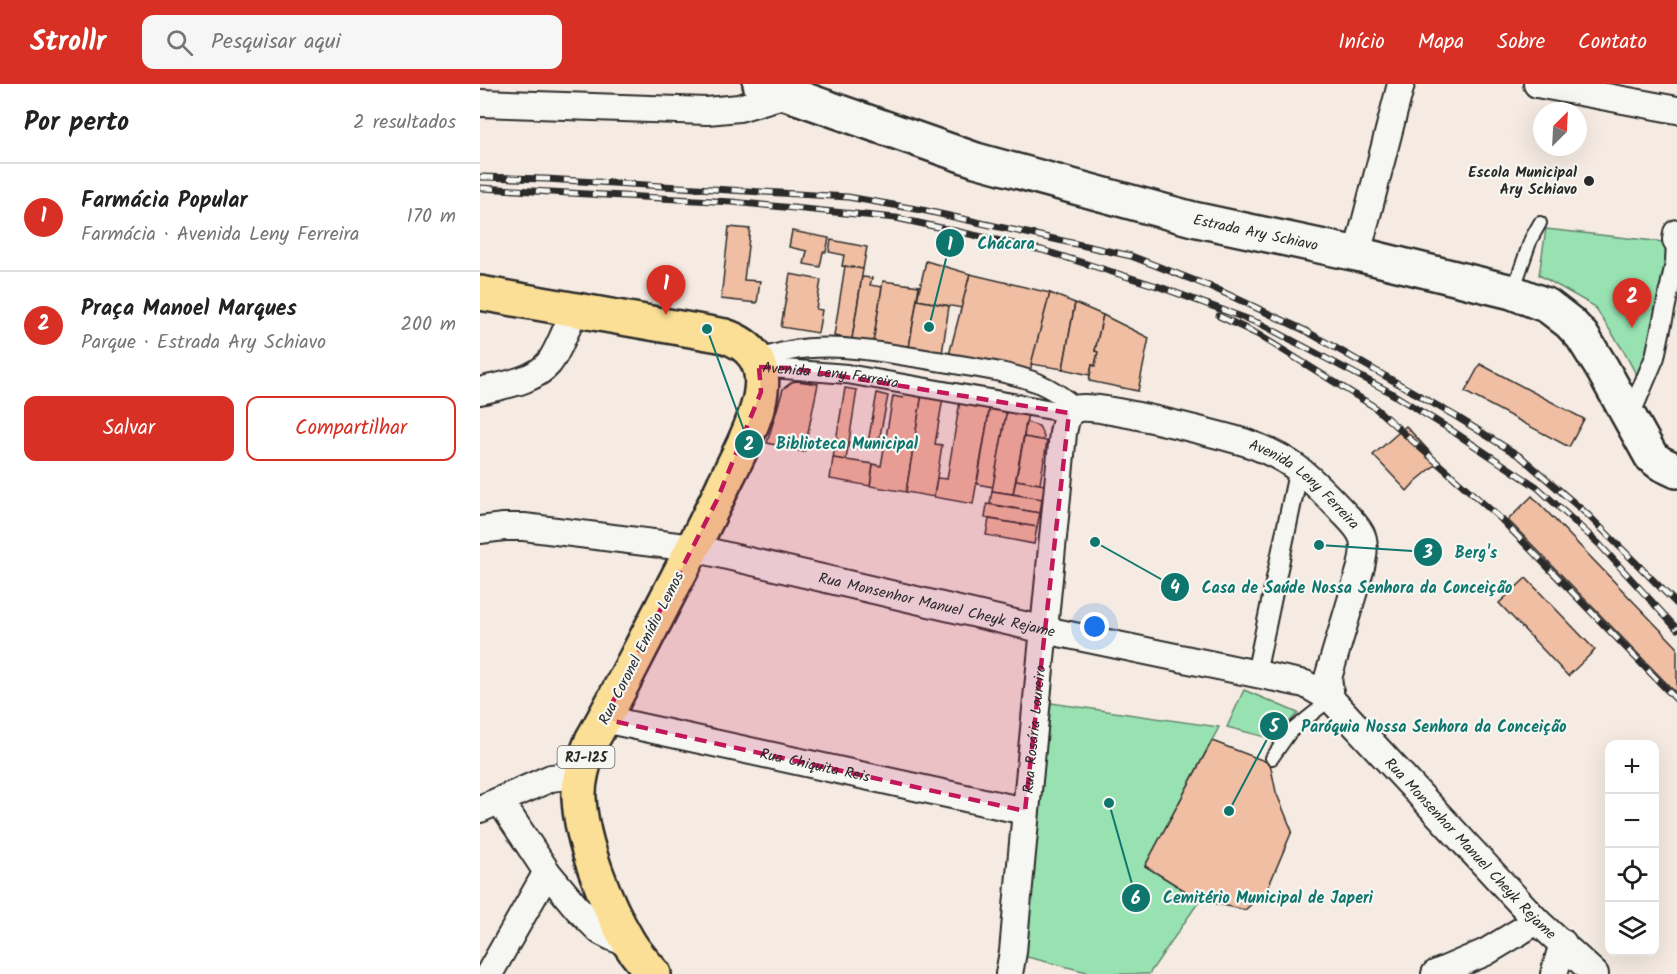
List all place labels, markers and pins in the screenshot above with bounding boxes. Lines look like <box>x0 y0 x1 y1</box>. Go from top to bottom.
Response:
place label: Escola Municipal Ary Schiavo <box>1468 161 1577 202</box>
marker: Escola Municipal Ary Schiavo <box>1582 174 1596 188</box>
callout: Chácara <box>935 226 1046 260</box>
pin: 1 <box>646 266 686 315</box>
pin: 2 <box>1612 278 1652 328</box>
callout: Biblioteca Municipal <box>734 427 930 461</box>
callout: Berg's <box>1413 535 1509 569</box>
callout: Casa de Saúde Nossa Senhora da Conceição <box>1160 570 1524 604</box>
callout: Paróquia Nossa Senhora da Conceição <box>1259 709 1578 743</box>
callout: Cemitério Municipal de Japeri <box>1121 881 1385 915</box>

